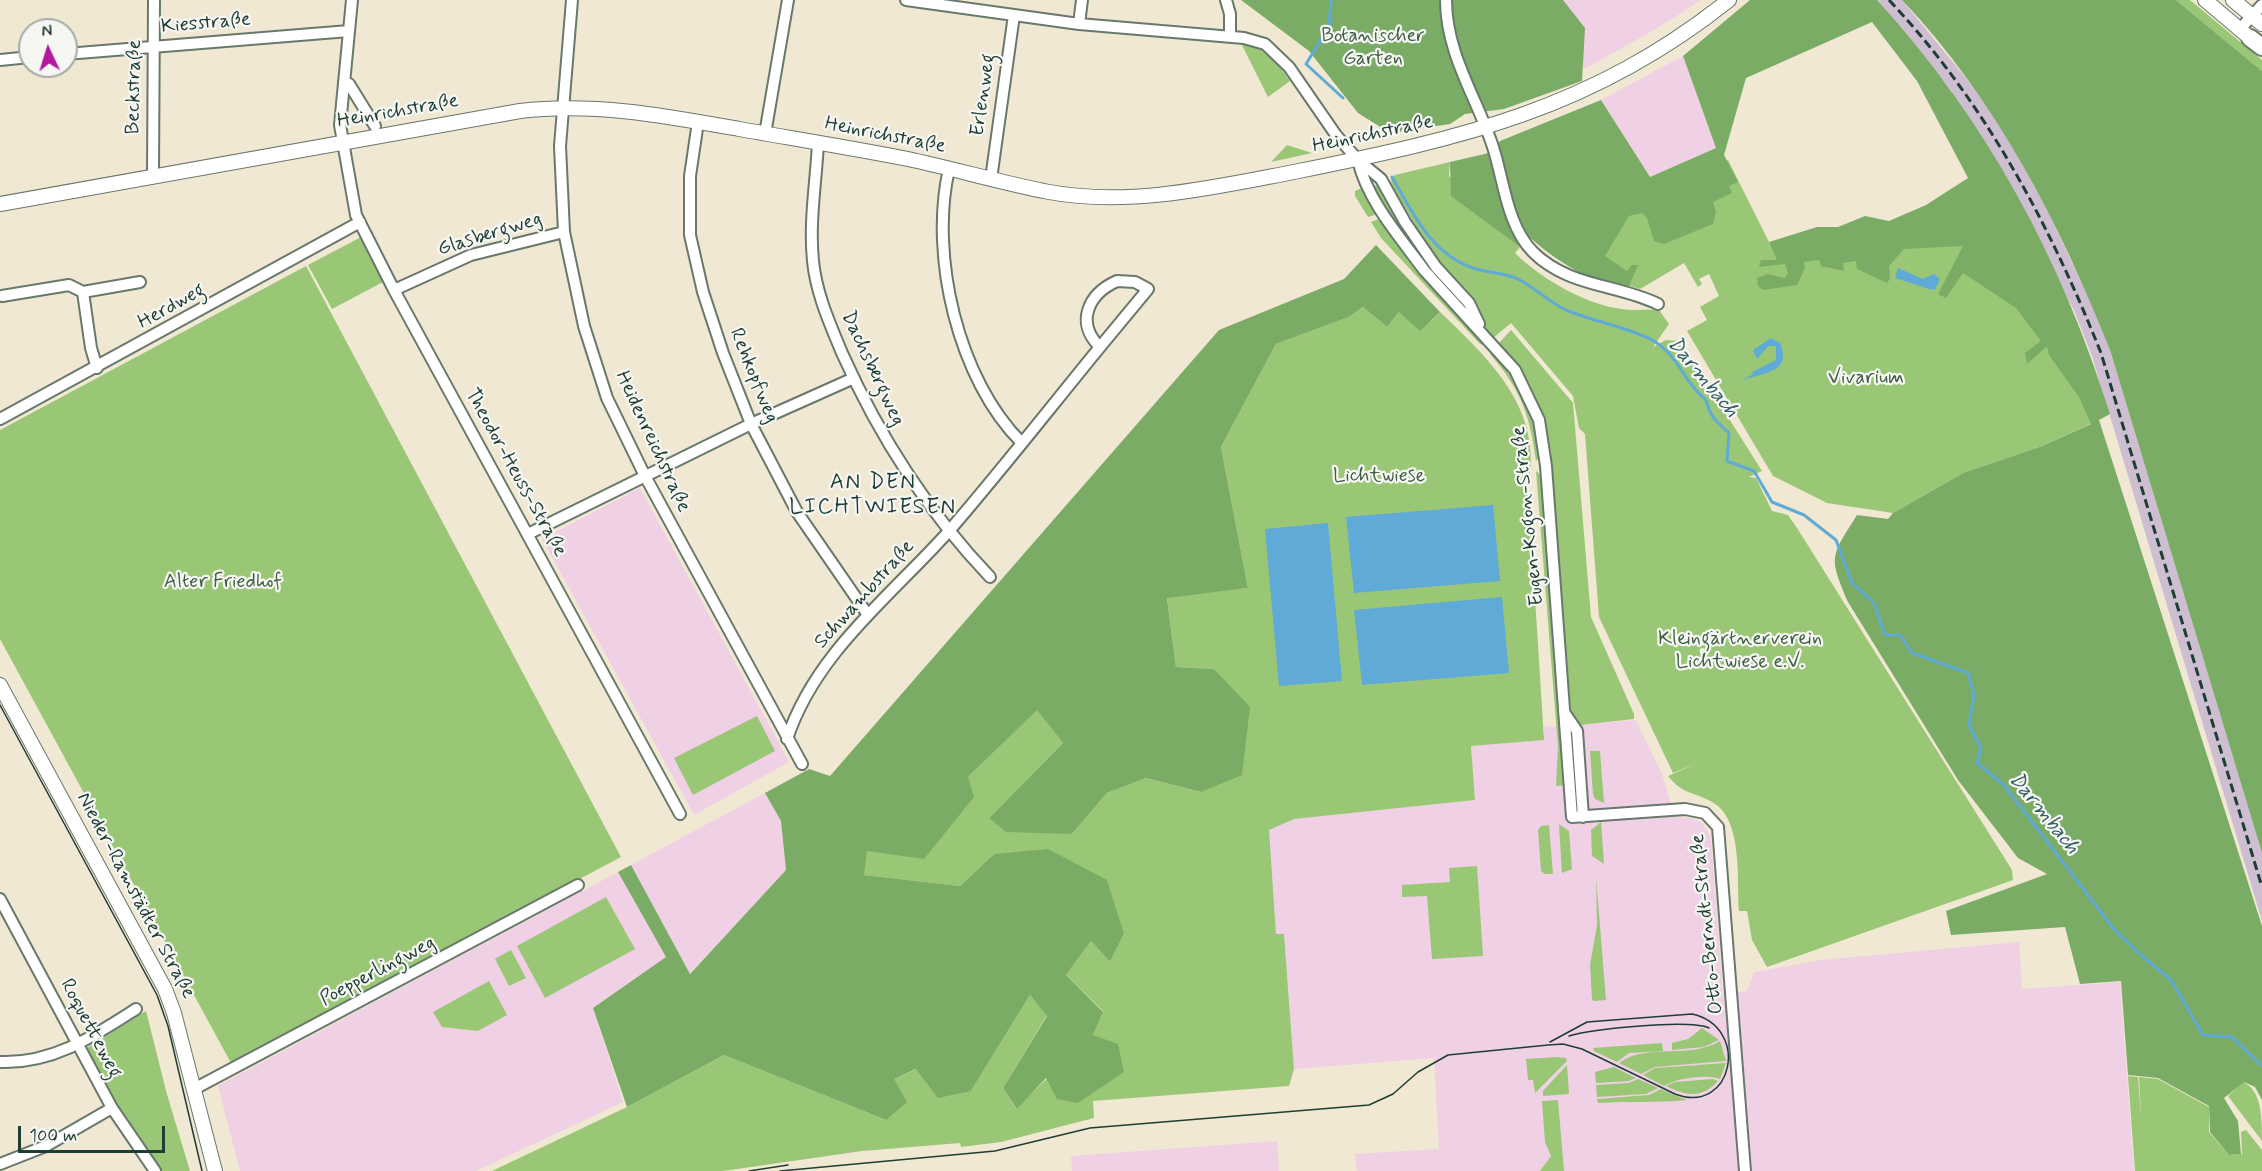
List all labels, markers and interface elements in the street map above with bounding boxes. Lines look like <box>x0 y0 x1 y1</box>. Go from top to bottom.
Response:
street label: Kiesstraße <box>160 8 252 40</box>
north arrow <box>18 18 78 78</box>
text: N <box>41 21 53 42</box>
park label: Botanischer Garten <box>1321 25 1425 72</box>
street label: Beckstraße <box>122 39 148 135</box>
street label: Erlenweg <box>966 52 1002 138</box>
street label: Heinrichstraße <box>335 90 461 134</box>
street label: Heinrichstraße <box>1310 111 1436 159</box>
street label: Heinrichstraße <box>822 113 948 159</box>
street label: Glasbergweg <box>435 208 545 262</box>
street label: Herdweg <box>134 279 210 335</box>
street label: Dachsbergweg <box>835 308 909 430</box>
street label: Rehkopfweg <box>723 325 783 427</box>
water label: Darmbach <box>1661 332 1743 424</box>
park label: Vivarium <box>1828 367 1904 391</box>
street label: Heidenreichstraße <box>609 368 695 516</box>
street label: Theodor-Heuss-Straße <box>459 385 571 561</box>
street label: Eugen-Kogon-Straße <box>1508 425 1550 607</box>
park label: Lichtwiese <box>1333 465 1425 489</box>
district label: AN DEN LICHTWIESEN <box>790 470 956 522</box>
street label: Schwambstraße <box>810 536 920 654</box>
park label: Alter Friedhof <box>164 571 282 595</box>
park label: Kleingärtnerverein Lichtwiese e.V. <box>1658 628 1822 675</box>
water label: Darmbach <box>2002 768 2084 860</box>
street label: Nieder-Ramstädter Straße <box>70 789 200 1003</box>
street label: Otto-Berndt-Straße <box>1687 833 1729 1015</box>
street label: Poepperlingweg <box>316 932 440 1012</box>
street label: Roquetteweg <box>54 975 126 1083</box>
scale bar <box>21 1114 168 1152</box>
text: 100 m <box>29 1124 77 1148</box>

